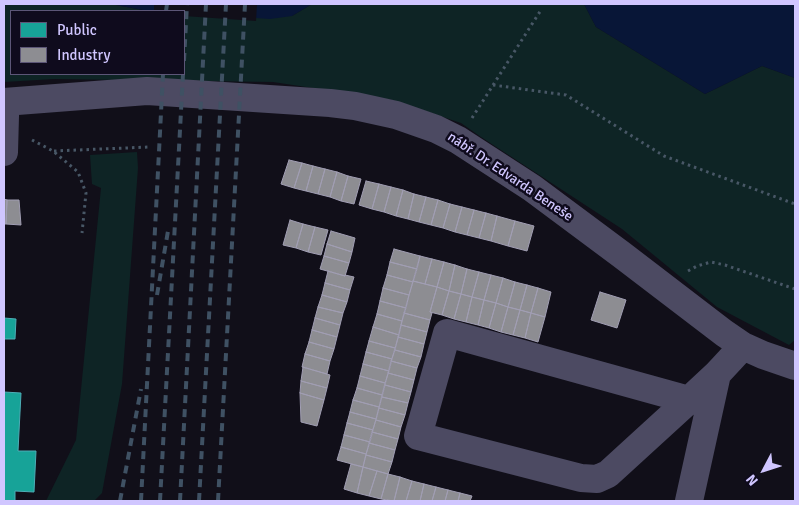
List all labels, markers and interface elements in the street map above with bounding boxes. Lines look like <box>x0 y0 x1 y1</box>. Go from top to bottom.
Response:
legend <box>10 10 185 75</box>
text: Public <box>57 21 97 39</box>
text: Industry <box>57 46 110 64</box>
street label: nábř. Dr. Edvarda Beneše <box>444 129 576 225</box>
north arrow <box>739 445 789 495</box>
text: N <box>742 471 762 489</box>

